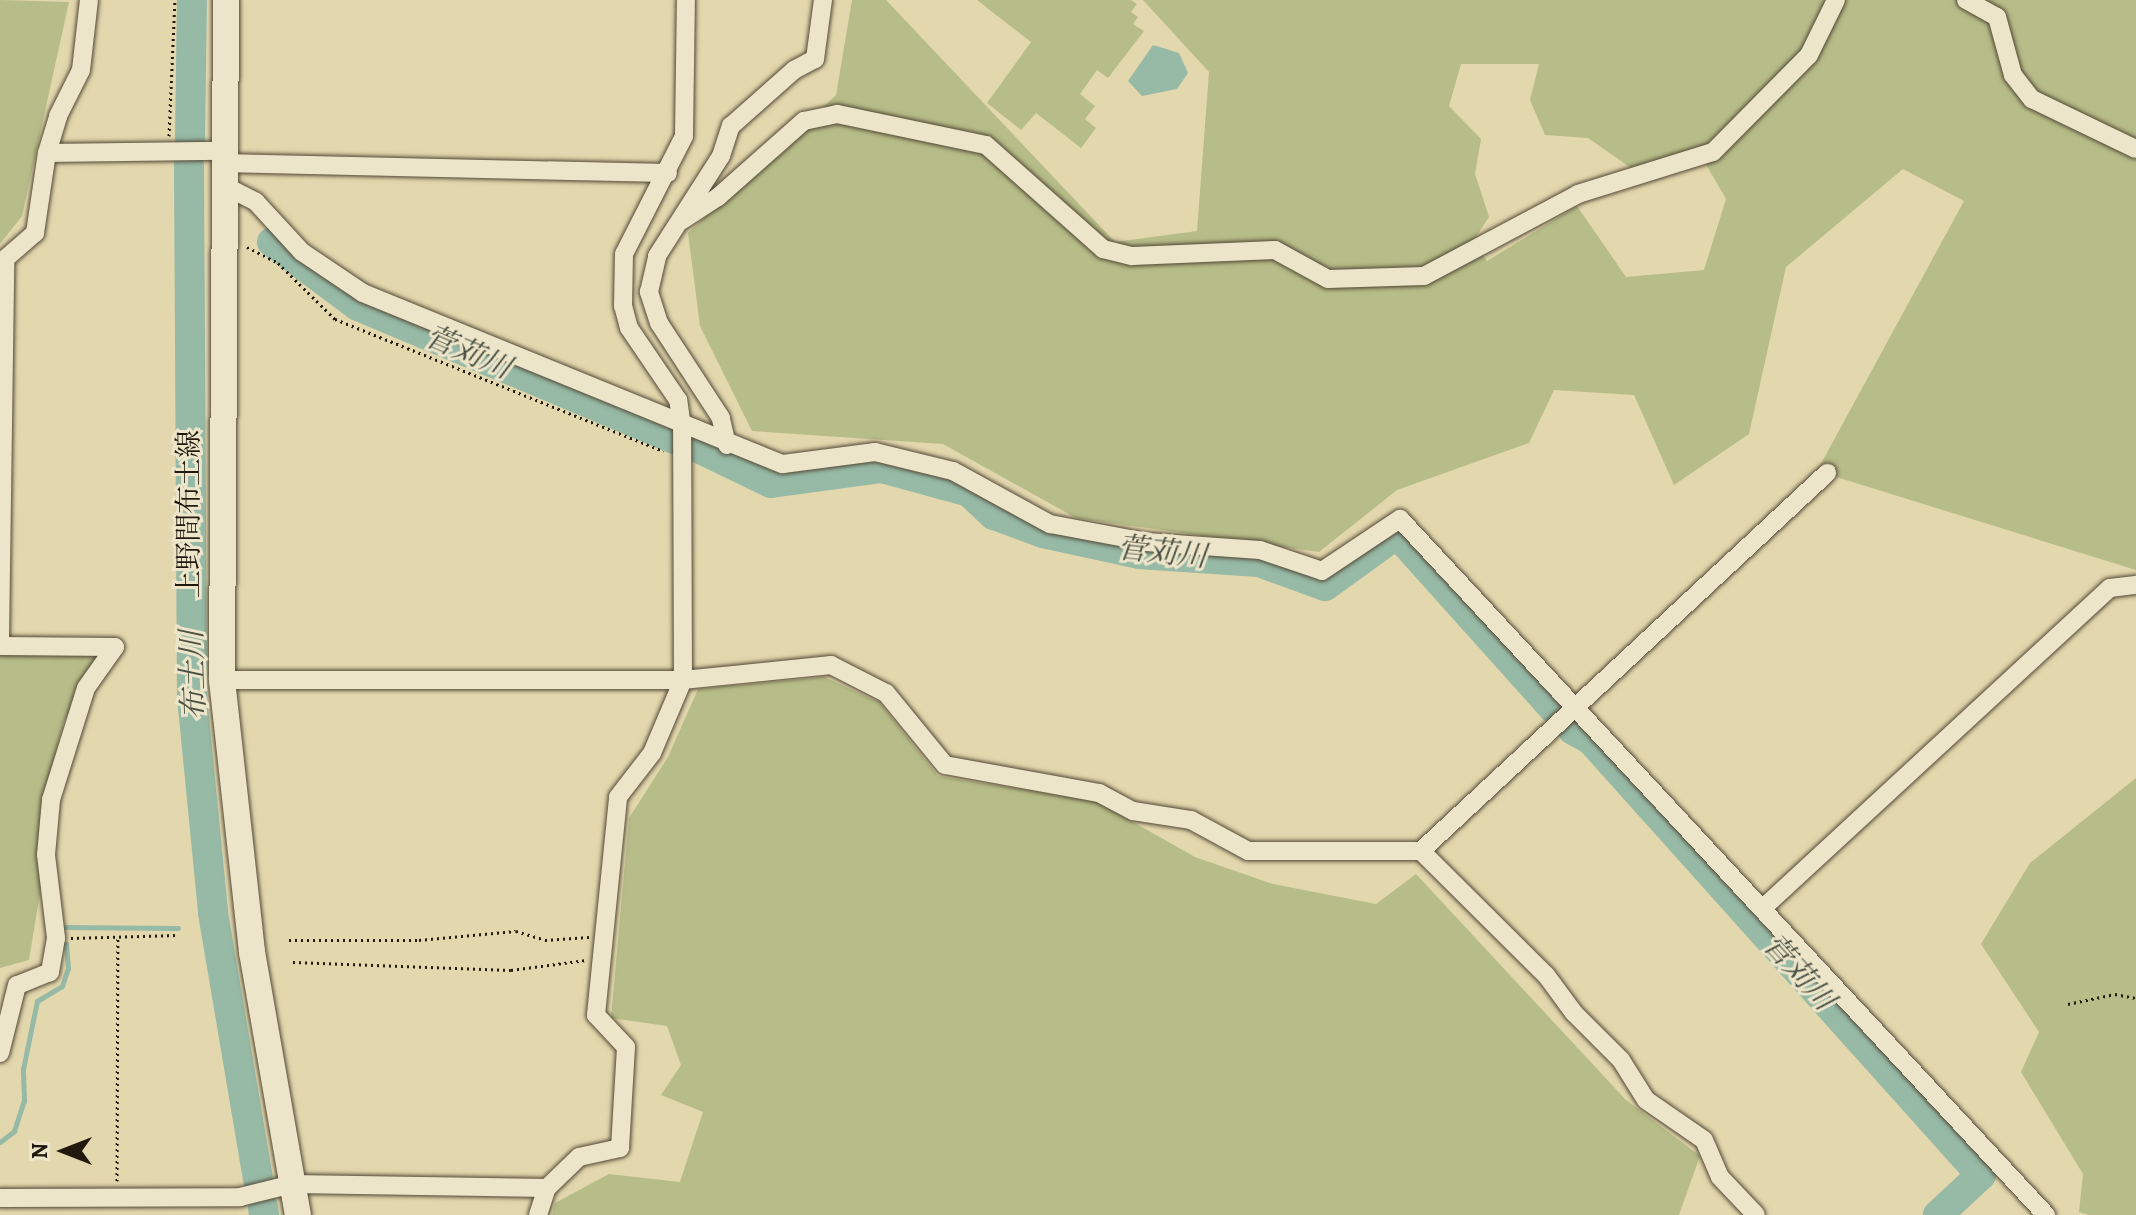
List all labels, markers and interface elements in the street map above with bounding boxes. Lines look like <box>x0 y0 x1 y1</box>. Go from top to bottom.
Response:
water label: 菅苅川 <box>420 318 516 386</box>
street label: 上野間布土線 <box>172 430 206 598</box>
water label: 菅苅川 <box>1115 529 1209 575</box>
water label: 布土川 <box>173 629 213 721</box>
water label: 菅苅川 <box>1756 927 1842 1017</box>
north arrow <box>24 1111 104 1191</box>
text: N <box>25 1143 55 1159</box>

